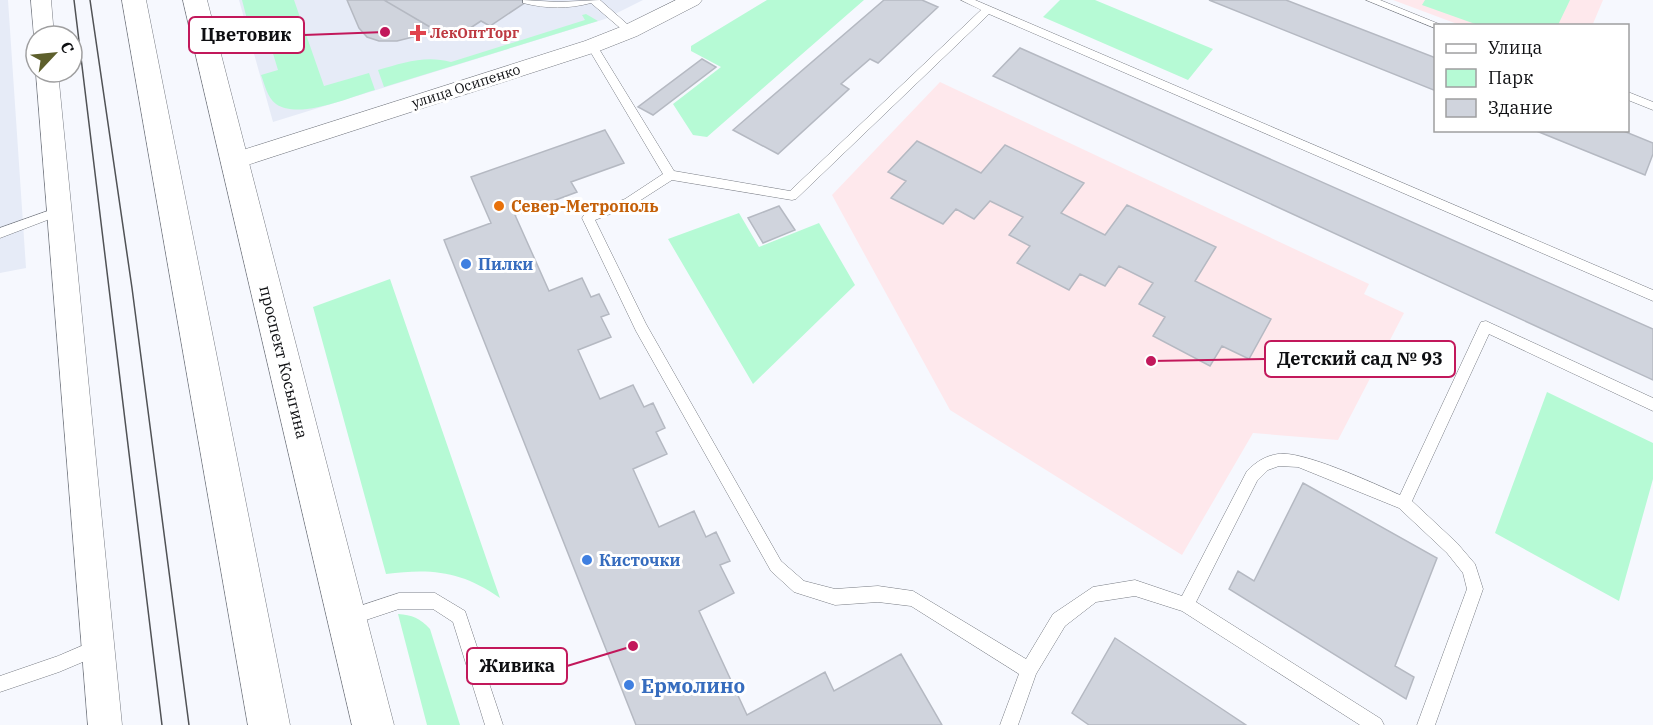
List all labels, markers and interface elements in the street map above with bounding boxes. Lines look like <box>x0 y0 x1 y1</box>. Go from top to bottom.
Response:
callout: Цветовик <box>189 17 304 53</box>
text: Цветовик <box>201 23 291 46</box>
north arrow <box>24 24 84 84</box>
place label: ЛекОптТорг <box>430 24 519 42</box>
legend <box>1434 24 1629 132</box>
marker: ЛекОптТорг <box>411 26 425 40</box>
text: Улица <box>1488 36 1543 59</box>
text: С <box>56 38 79 57</box>
street label: улица Осипенко <box>409 60 523 112</box>
text: Парк <box>1488 66 1534 89</box>
text: Здание <box>1488 96 1553 119</box>
place label: Север-Метрополь <box>511 196 659 216</box>
marker: Север-Метрополь <box>492 199 506 213</box>
place label: Пилки <box>478 254 533 274</box>
marker: Пилки <box>459 257 473 271</box>
street label: проспект Косыгина <box>255 283 313 441</box>
callout: Детский сад № 93 <box>1265 341 1455 377</box>
text: Детский сад № 93 <box>1277 347 1443 370</box>
place label: Кисточки <box>599 550 680 570</box>
marker: Кисточки <box>580 553 594 567</box>
callout: Живика <box>467 648 567 684</box>
text: Живика <box>479 654 555 677</box>
place label: Ермолино <box>641 672 745 699</box>
marker: Ермолино <box>622 678 636 692</box>

